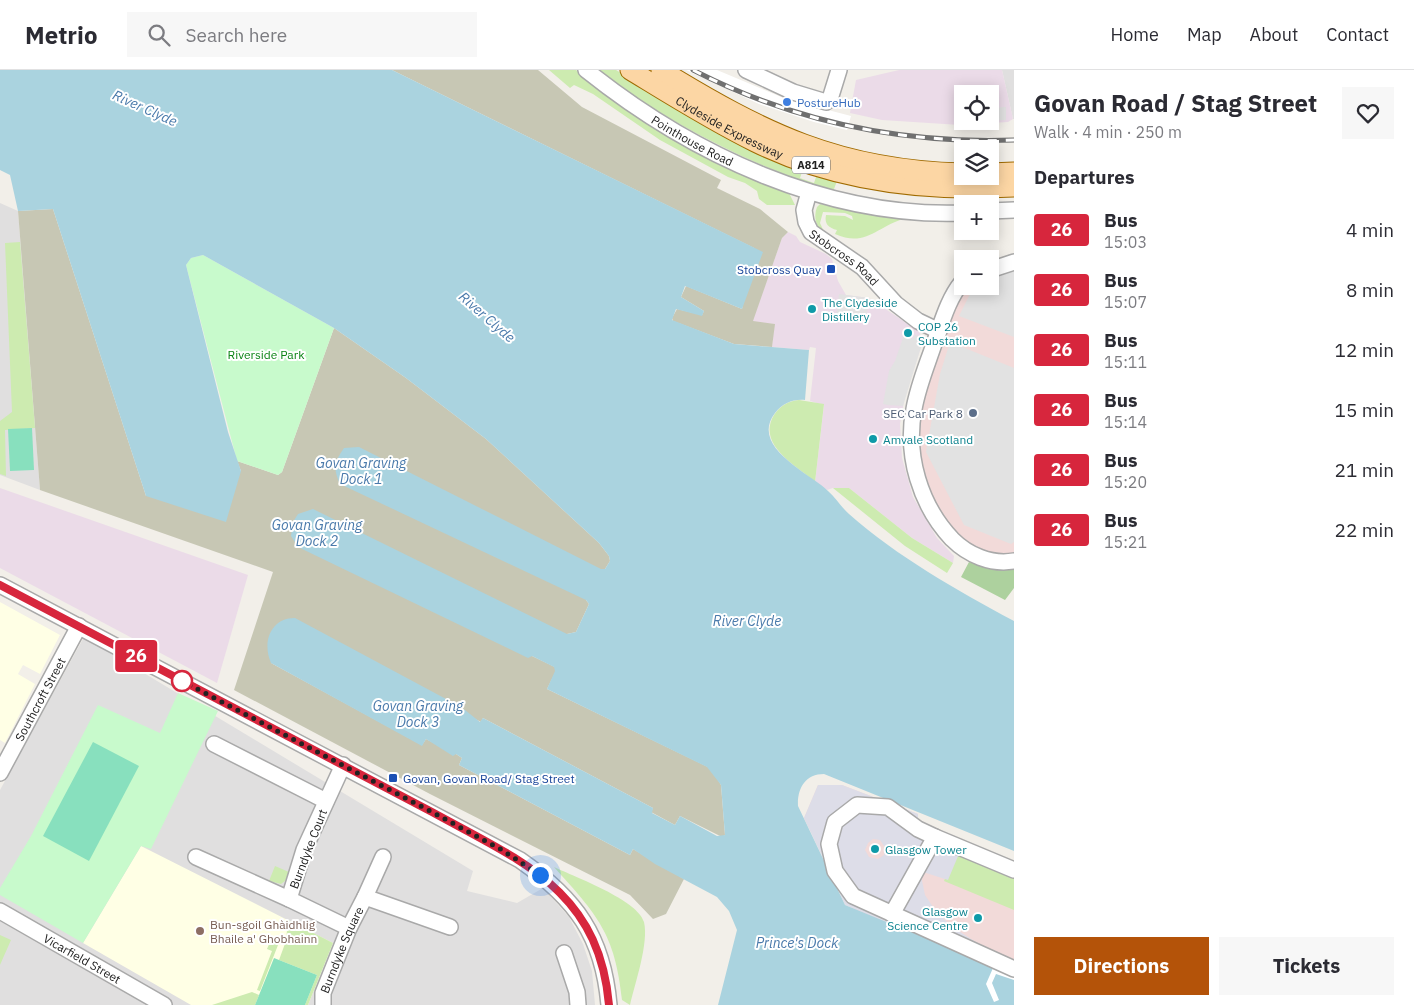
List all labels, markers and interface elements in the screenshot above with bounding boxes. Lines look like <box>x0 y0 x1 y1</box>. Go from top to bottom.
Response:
search box <box>127 12 477 57</box>
text: Metrio <box>25 19 97 51</box>
icon: search <box>145 21 173 49</box>
text: Search here <box>185 23 287 47</box>
text: Home <box>1111 23 1159 46</box>
text: Map <box>1187 23 1222 46</box>
text: About <box>1250 23 1298 46</box>
text: Contact <box>1326 23 1389 46</box>
map controls <box>954 85 999 295</box>
button: locate <box>954 85 999 130</box>
water label: River Clyde <box>110 86 180 130</box>
text: Govan Road / Stag Street <box>1034 87 1317 119</box>
button: heart <box>1342 87 1394 139</box>
street label: Clydeside Expressway <box>673 92 786 161</box>
place label: PostureHub <box>797 95 861 110</box>
marker: PostureHub <box>781 96 793 108</box>
street label: Pointhouse Road <box>649 112 736 169</box>
text: Walk · 4 min · 250 m <box>1034 122 1182 142</box>
button: layers <box>954 140 999 185</box>
road number: A814 <box>792 156 830 174</box>
text: Departures <box>1034 165 1134 189</box>
button: + <box>954 195 999 240</box>
text: Bus <box>1104 208 1138 232</box>
text: 26 <box>1051 218 1072 241</box>
text: 4 min <box>1346 218 1394 242</box>
street label: Stobcross Road <box>807 226 883 288</box>
text: 15:03 <box>1104 232 1147 252</box>
button: − <box>954 250 999 295</box>
place label: Stobcross Quay <box>737 262 821 277</box>
marker: Stobcross Quay <box>825 263 837 275</box>
text: Bus <box>1104 268 1138 292</box>
text: 26 <box>1051 278 1072 301</box>
text: 8 min <box>1346 278 1394 302</box>
water label: River Clyde <box>455 288 519 346</box>
text: 15:07 <box>1104 292 1147 312</box>
place label: The Clydeside Distillery <box>822 295 898 324</box>
marker: The Clydeside Distillery <box>806 303 818 315</box>
place label: COP 26 Substation <box>918 319 976 348</box>
marker: COP 26 Substation <box>902 327 914 339</box>
text: Bus <box>1104 328 1138 352</box>
text: 26 <box>1051 338 1072 361</box>
text: 12 min <box>1335 338 1394 362</box>
park label: Riverside Park <box>228 347 305 362</box>
text: 15:11 <box>1104 352 1147 372</box>
text: Bus <box>1104 388 1138 412</box>
text: 26 <box>1051 398 1072 421</box>
text: 15 min <box>1335 398 1394 422</box>
place label: SEC Car Park 8 <box>883 406 963 421</box>
marker: SEC Car Park 8 <box>967 407 979 419</box>
text: 15:14 <box>1104 412 1147 432</box>
place label: Amvale Scotland <box>883 432 973 447</box>
marker: Amvale Scotland <box>867 433 879 445</box>
text: Bus <box>1104 448 1138 472</box>
water label: Govan Graving Dock 1 <box>316 454 407 488</box>
text: 26 <box>1051 458 1072 481</box>
text: 21 min <box>1335 458 1394 482</box>
text: 15:20 <box>1104 472 1147 492</box>
text: Bus <box>1104 508 1138 532</box>
water label: Govan Graving Dock 2 <box>272 516 363 550</box>
text: 26 <box>1051 518 1072 541</box>
text: 22 min <box>1335 518 1394 542</box>
text: 15:21 <box>1104 532 1147 552</box>
water label: River Clyde <box>713 612 781 630</box>
line badge: 26 <box>114 640 158 672</box>
text: 26 <box>125 644 147 667</box>
street label: Southcroft Street <box>11 655 68 743</box>
unlabelled marker <box>171 670 193 692</box>
water label: Govan Graving Dock 3 <box>373 697 464 731</box>
place label: Govan, Govan Road/ Stag Street <box>403 771 575 786</box>
marker: Govan, Govan Road/ Stag Street <box>387 772 399 784</box>
street label: Burndyke Court <box>286 807 330 891</box>
place label: Glasgow Tower <box>885 842 967 857</box>
marker: Glasgow Tower <box>869 843 881 855</box>
your location <box>528 863 553 888</box>
street label: Burndyke Square <box>316 904 367 995</box>
place label: Glasgow Science Centre <box>887 904 968 933</box>
marker: Glasgow Science Centre <box>972 912 984 924</box>
place label: Bun-sgoil Ghàidhlig Bhaile a' Ghobhainn <box>210 917 317 946</box>
marker: Bun-sgoil Ghàidhlig Bhaile a' Ghobhainn <box>194 925 206 937</box>
street label: Vicarfield Street <box>41 930 124 986</box>
water label: Prince's Dock <box>756 934 839 952</box>
button: Directions <box>1034 937 1209 995</box>
button: Tickets <box>1219 937 1394 995</box>

